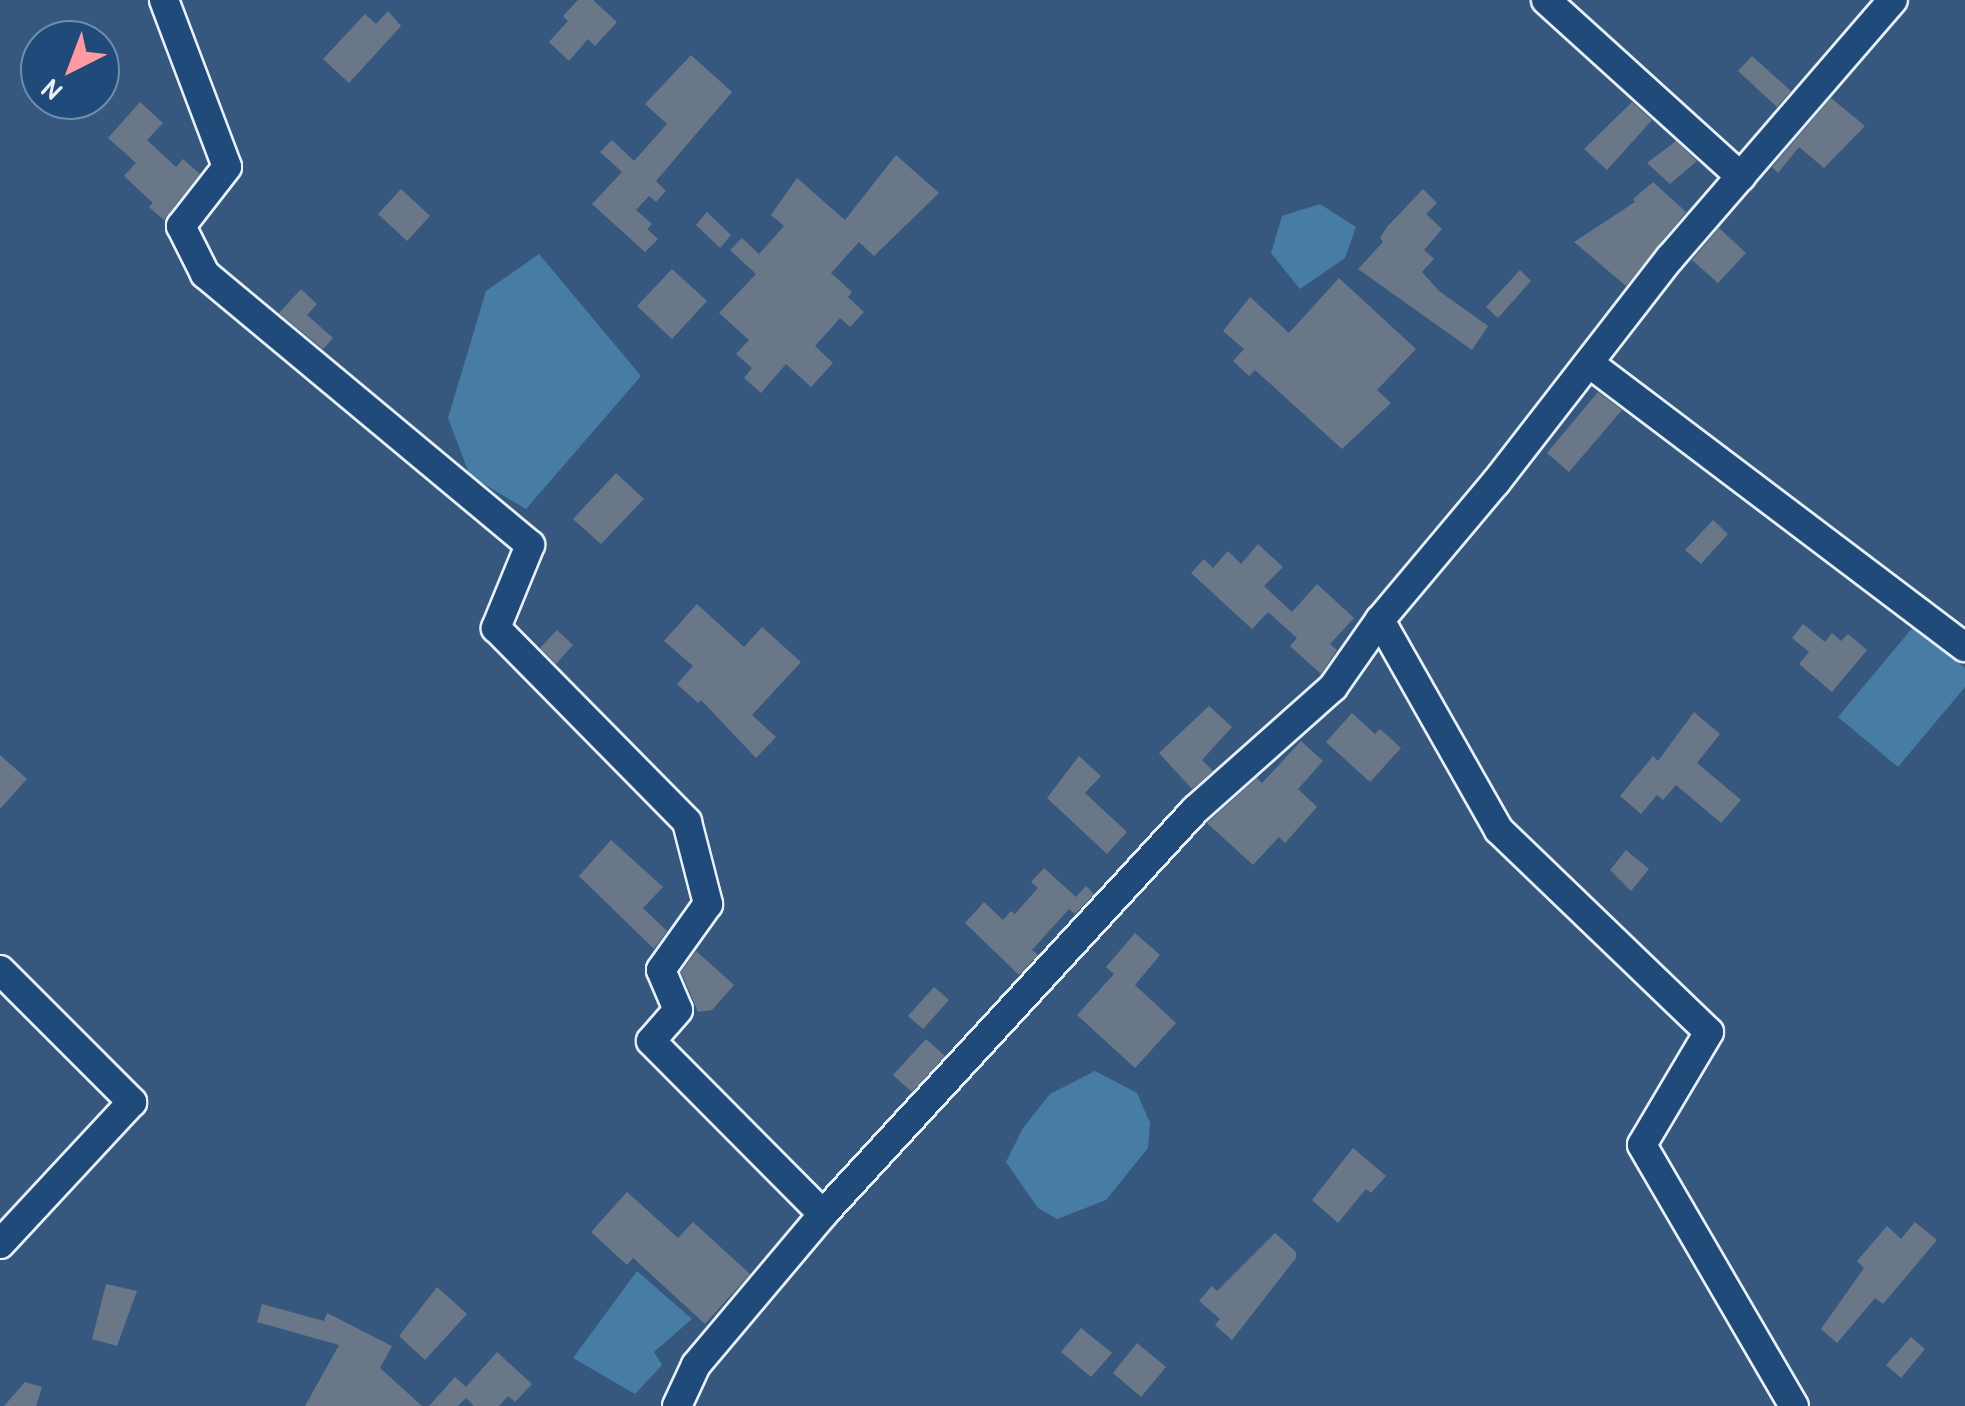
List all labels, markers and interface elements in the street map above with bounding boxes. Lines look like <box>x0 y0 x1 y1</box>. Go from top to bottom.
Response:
north arrow <box>20 20 120 120</box>
text: N <box>33 72 70 110</box>

